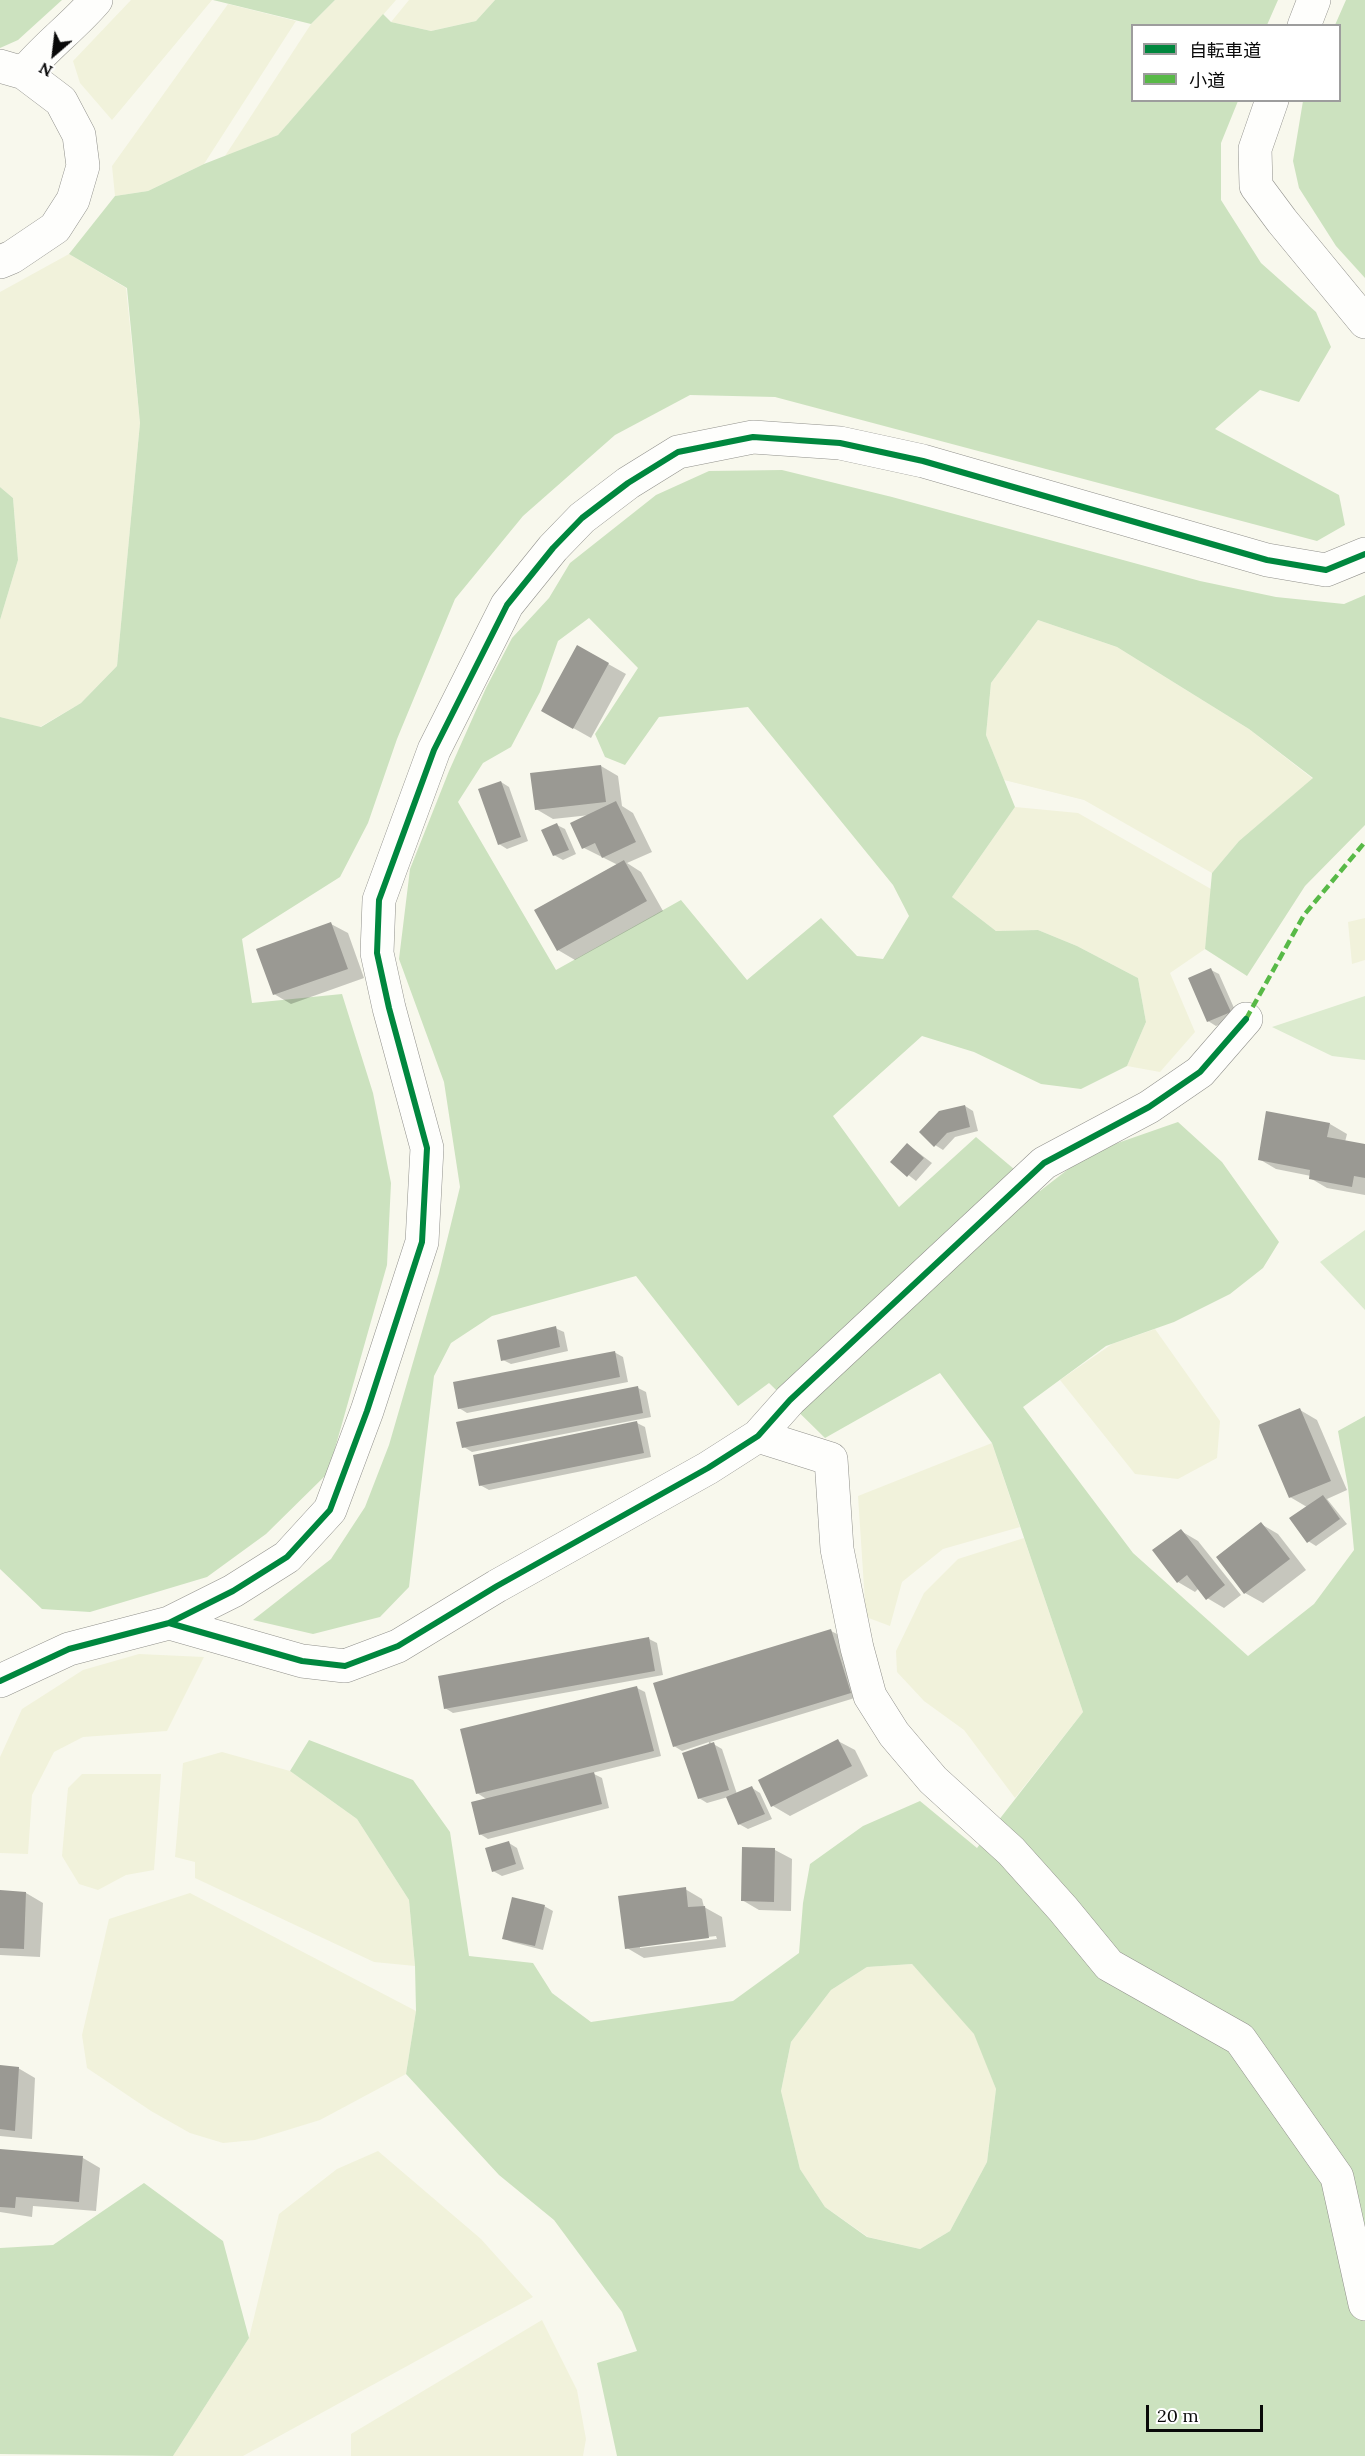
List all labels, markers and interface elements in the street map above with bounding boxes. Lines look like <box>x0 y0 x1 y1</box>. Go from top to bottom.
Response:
north arrow <box>24 24 84 84</box>
legend <box>1131 24 1341 102</box>
text: 自転車道 <box>1189 39 1261 62</box>
text: N <box>35 58 56 82</box>
text: 小道 <box>1189 69 1225 92</box>
scale bar <box>1149 2393 1266 2431</box>
text: 20 m <box>1157 2404 1199 2427</box>

